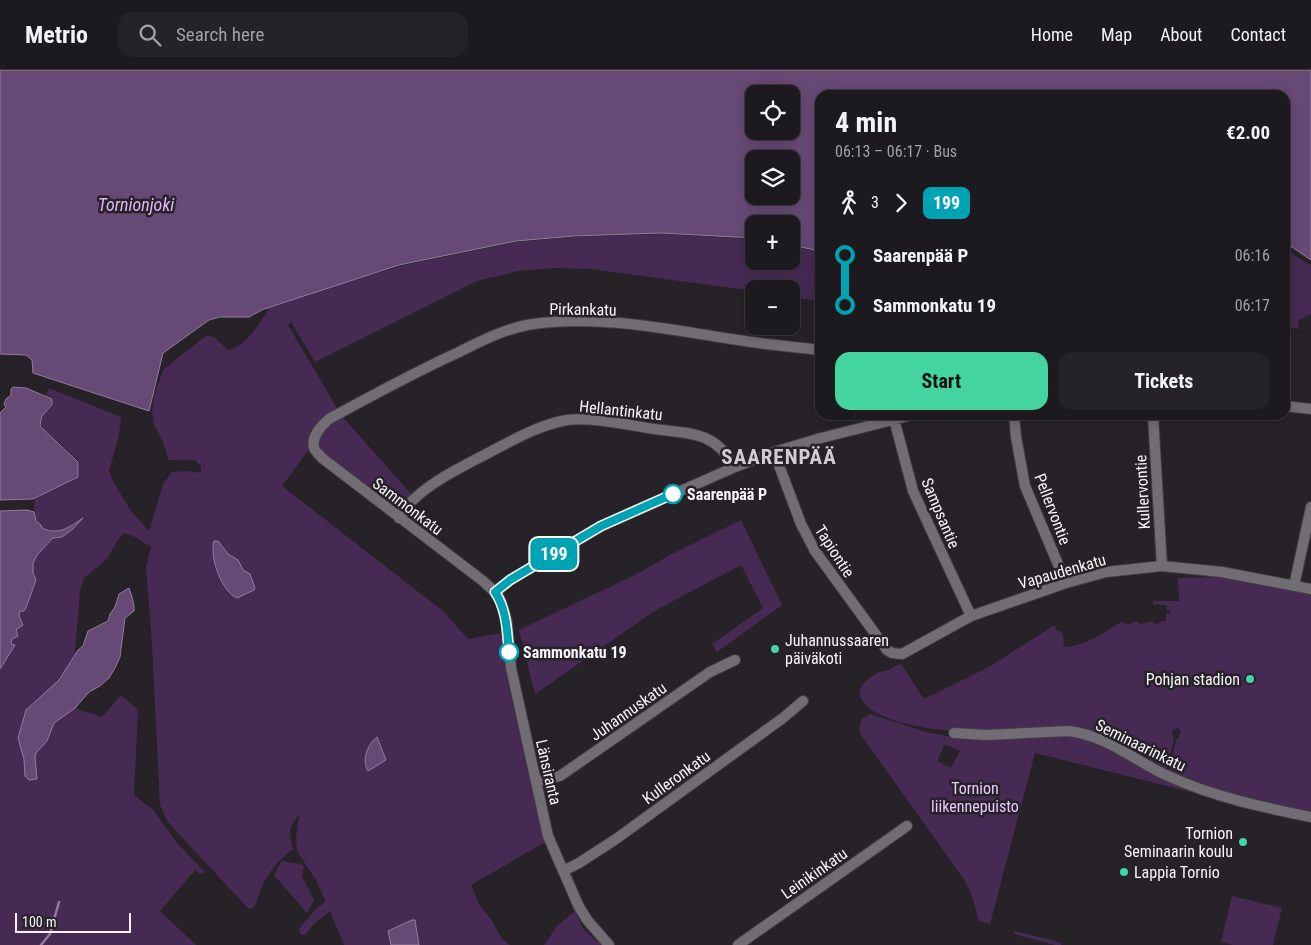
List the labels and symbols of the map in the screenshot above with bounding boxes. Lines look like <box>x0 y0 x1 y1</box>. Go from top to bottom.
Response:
water label: Tornionjoki <box>98 194 175 215</box>
street label: Pirkankatu <box>549 299 617 320</box>
street label: Hellantinkatu <box>578 397 664 424</box>
district label: SAARENPÄÄ <box>721 445 837 469</box>
street label: Kullervontie <box>1131 454 1154 530</box>
street label: Pellervontie <box>1030 471 1075 547</box>
street label: Sammonkatu <box>369 474 447 539</box>
street label: Sampsantie <box>917 475 964 551</box>
marker: Saarenpää P <box>663 484 683 504</box>
place label: Saarenpää P <box>687 485 767 504</box>
street label: Tapiontie <box>811 522 858 581</box>
line badge: 199 <box>525 538 583 570</box>
street label: Vapaudenkatu <box>1016 550 1108 593</box>
place label: Juhannussaaren päiväkoti <box>785 631 889 668</box>
marker: Sammonkatu 19 <box>499 642 519 662</box>
place label: Sammonkatu 19 <box>523 643 627 662</box>
marker: Juhannussaaren päiväkoti <box>769 643 781 655</box>
place label: Pohjan stadion <box>1146 670 1240 689</box>
marker: Pohjan stadion <box>1244 673 1256 685</box>
street label: Juhannuskatu <box>586 678 670 745</box>
street label: Seminaarinkatu <box>1092 715 1189 776</box>
street label: Länsiranta <box>532 738 565 807</box>
street label: Kulleronkatu <box>639 747 714 808</box>
park label: Tornion liikennepuisto <box>931 779 1019 816</box>
place label: Tornion Seminaarin koulu <box>1124 824 1233 861</box>
marker: Tornion Seminaarin koulu <box>1237 836 1249 848</box>
street label: Leinikinkatu <box>778 844 851 903</box>
place label: Lappia Tornio <box>1134 863 1220 882</box>
marker: Lappia Tornio <box>1118 866 1130 878</box>
scale bar <box>15 910 131 933</box>

